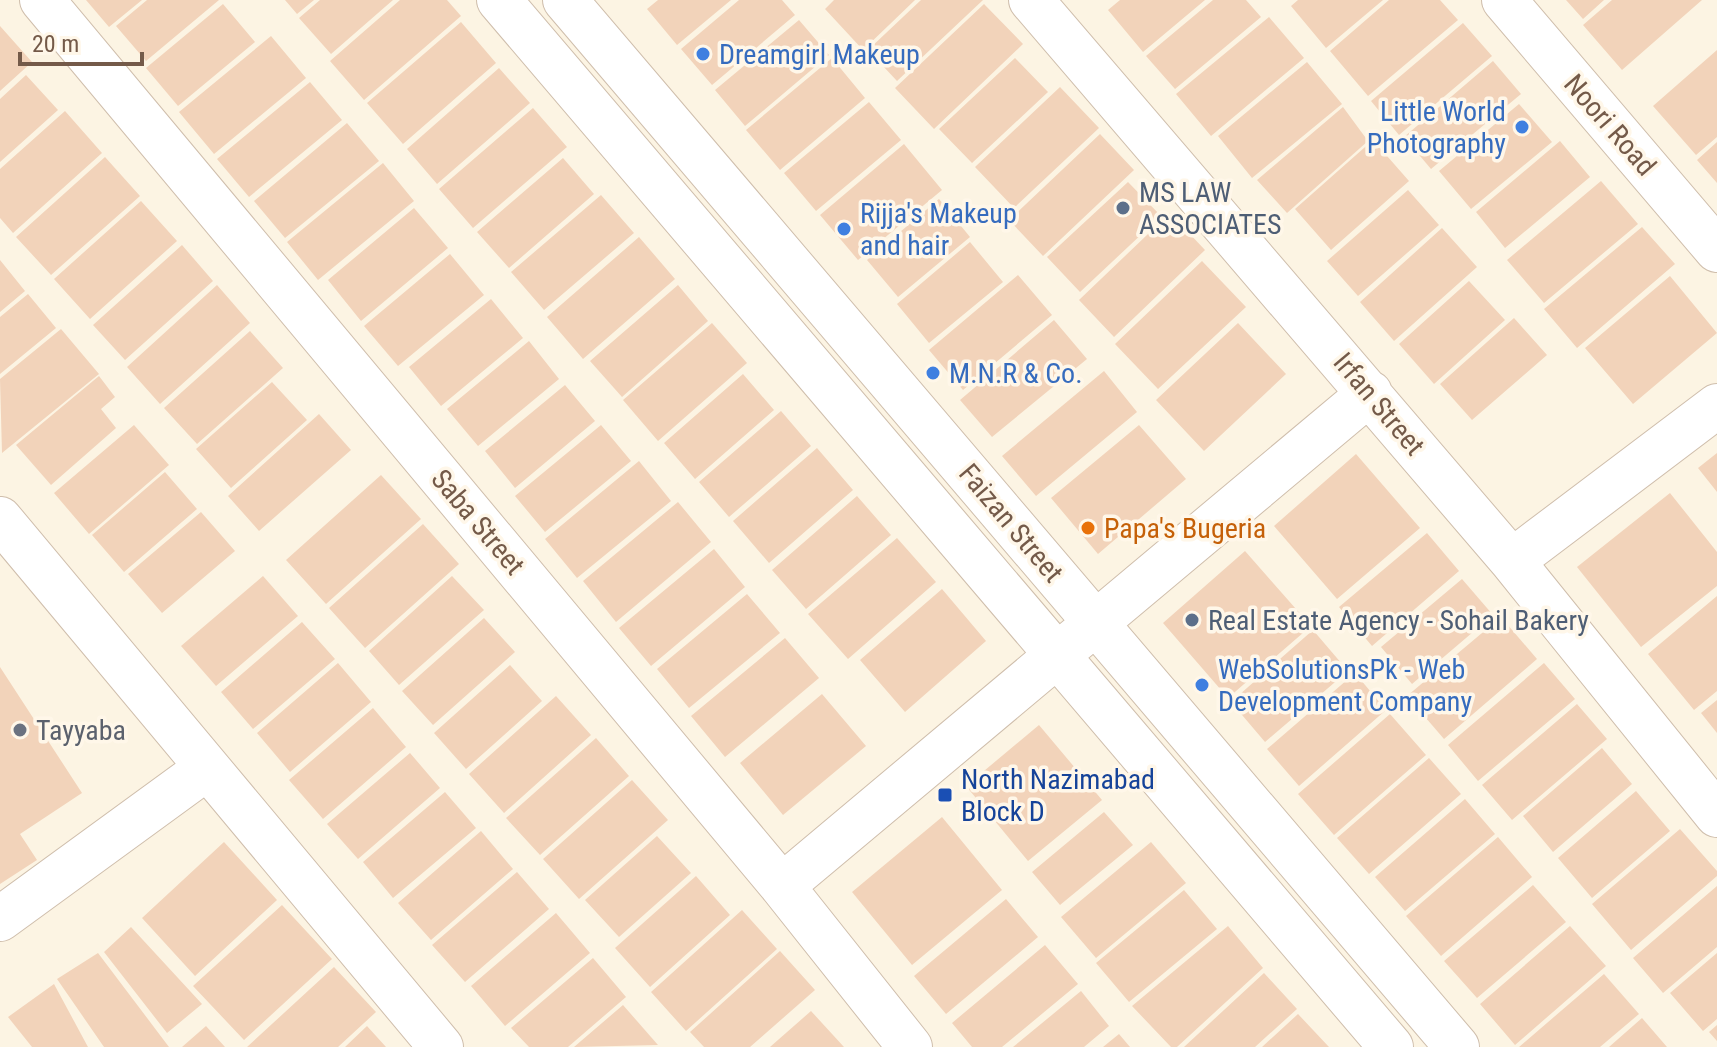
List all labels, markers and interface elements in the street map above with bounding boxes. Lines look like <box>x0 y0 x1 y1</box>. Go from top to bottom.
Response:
scale bar <box>20 16 142 66</box>
text: 20 m <box>32 30 79 58</box>
place label: Dreamgirl Makeup <box>719 38 920 71</box>
marker: Dreamgirl Makeup <box>694 45 712 63</box>
street label: Noori Road <box>1557 68 1663 182</box>
place label: Little World Photography <box>1367 95 1506 160</box>
marker: Little World Photography <box>1513 118 1531 136</box>
place label: MS LAW ASSOCIATES <box>1139 176 1282 241</box>
place label: Rijja's Makeup and hair <box>860 197 1017 262</box>
marker: MS LAW ASSOCIATES <box>1114 199 1132 217</box>
marker: Rijja's Makeup and hair <box>835 220 853 238</box>
street label: Irfan Street <box>1327 346 1431 462</box>
place label: M.N.R & Co. <box>949 357 1083 390</box>
marker: M.N.R & Co. <box>924 364 942 382</box>
street label: Faizan Street <box>952 457 1070 589</box>
street label: Saba Street <box>424 463 532 581</box>
place label: Papa's Bugeria <box>1104 512 1266 545</box>
marker: Papa's Bugeria <box>1079 519 1097 537</box>
place label: Real Estate Agency - Sohail Bakery <box>1208 604 1589 637</box>
marker: Real Estate Agency - Sohail Bakery <box>1183 611 1201 629</box>
place label: WebSolutionsPk - Web Development Company <box>1218 653 1472 718</box>
marker: WebSolutionsPk - Web Development Company <box>1193 676 1211 694</box>
place label: Tayyaba <box>36 714 126 747</box>
marker: Tayyaba <box>11 721 29 739</box>
place label: North Nazimabad Block D <box>961 763 1155 828</box>
marker: North Nazimabad Block D <box>936 786 954 804</box>

